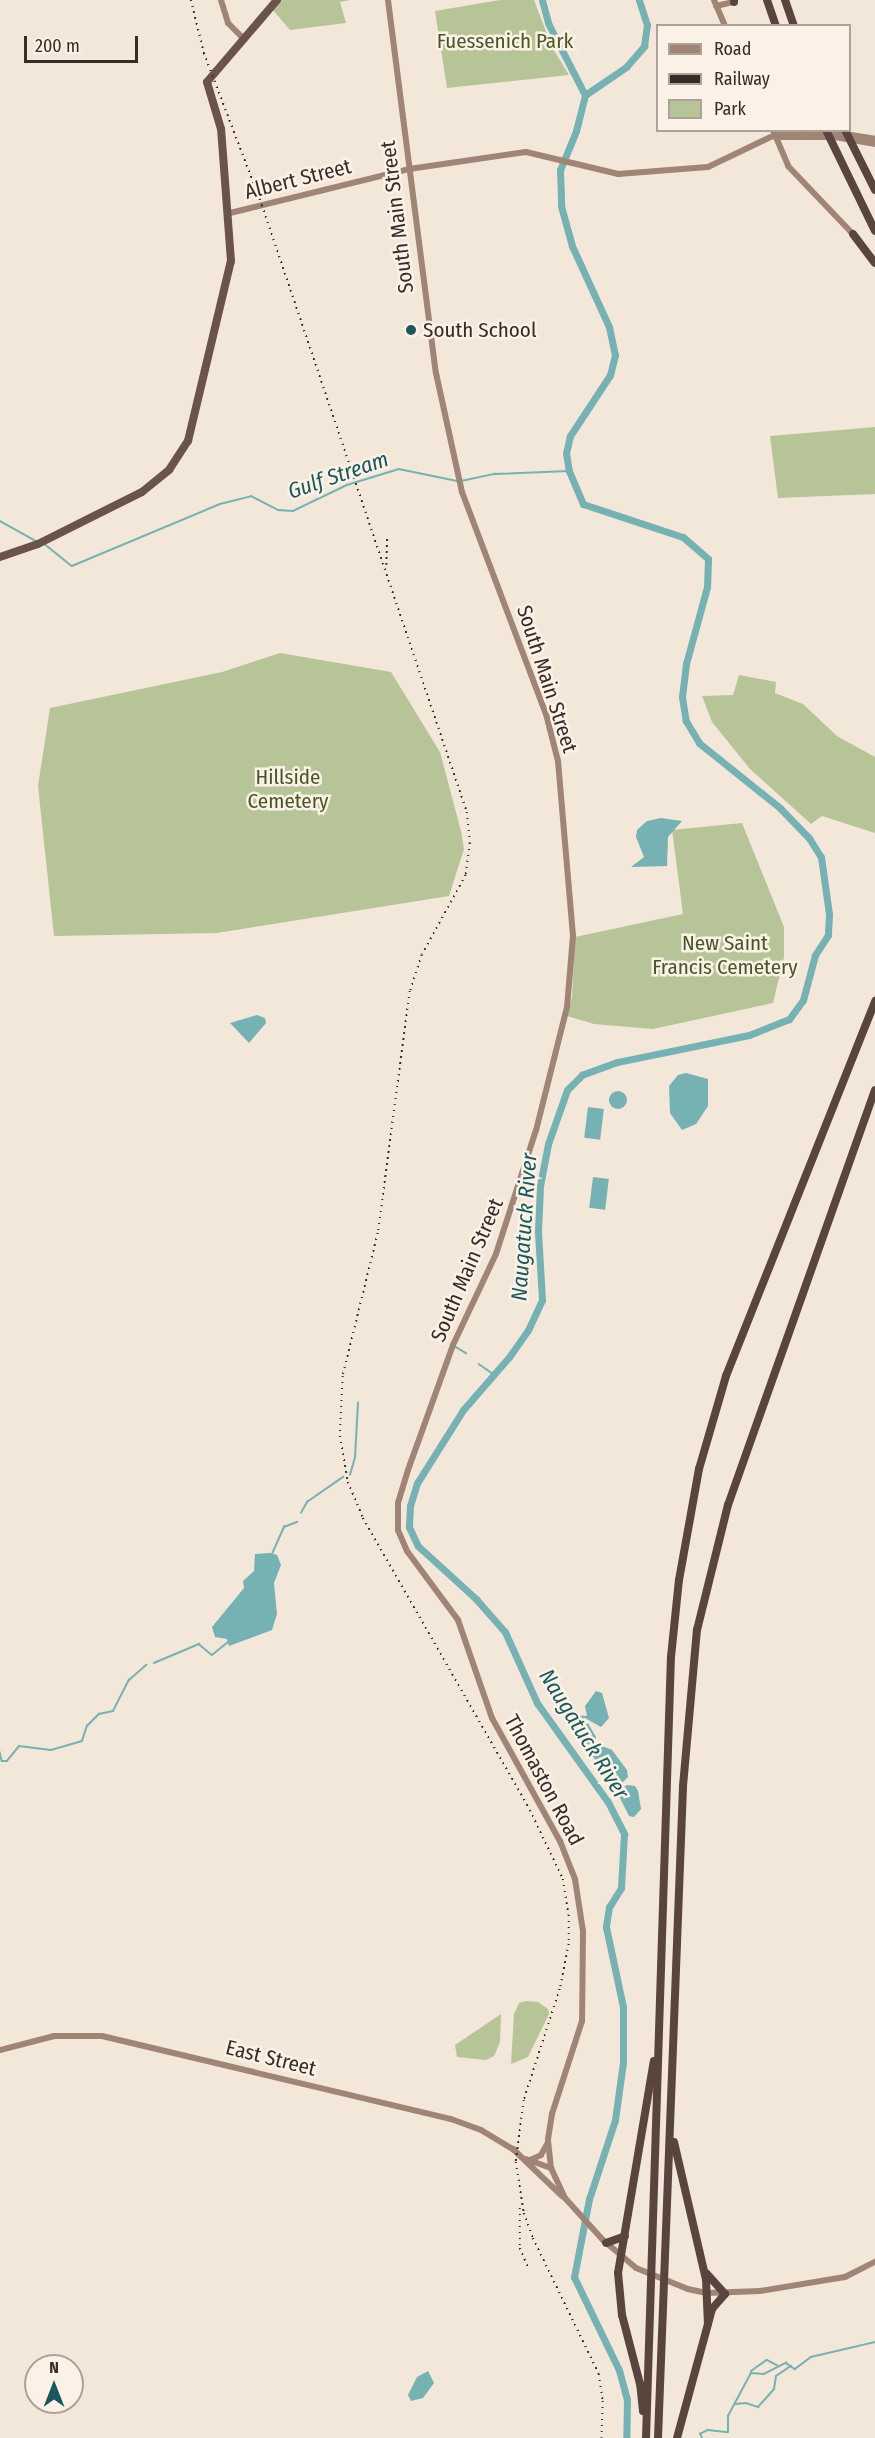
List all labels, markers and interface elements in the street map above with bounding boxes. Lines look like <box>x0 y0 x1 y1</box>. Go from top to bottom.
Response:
scale bar <box>27 24 141 62</box>
legend <box>656 24 851 132</box>
park label: Fuessenich Park <box>437 28 573 54</box>
text: 200 m <box>35 35 80 57</box>
text: Road <box>714 38 751 60</box>
text: Railway <box>714 68 770 90</box>
text: Park <box>714 98 746 120</box>
street label: South Main Street <box>375 139 419 295</box>
street label: Albert Street <box>242 154 354 204</box>
place label: South School <box>423 317 536 343</box>
marker: South School <box>404 323 418 337</box>
water label: Gulf Stream <box>284 445 392 505</box>
street label: South Main Street <box>511 602 583 756</box>
park label: Hillside Cemetery <box>248 764 328 814</box>
park label: New Saint Francis Cemetery <box>652 930 798 980</box>
water label: Naugatuck River <box>506 1152 542 1302</box>
street label: South Main Street <box>425 1194 509 1346</box>
water label: Naugatuck River <box>534 1664 634 1804</box>
street label: Thomaston Road <box>499 1710 589 1850</box>
street label: East Street <box>223 2035 319 2081</box>
north arrow <box>24 2354 84 2414</box>
text: N <box>49 2358 59 2377</box>

